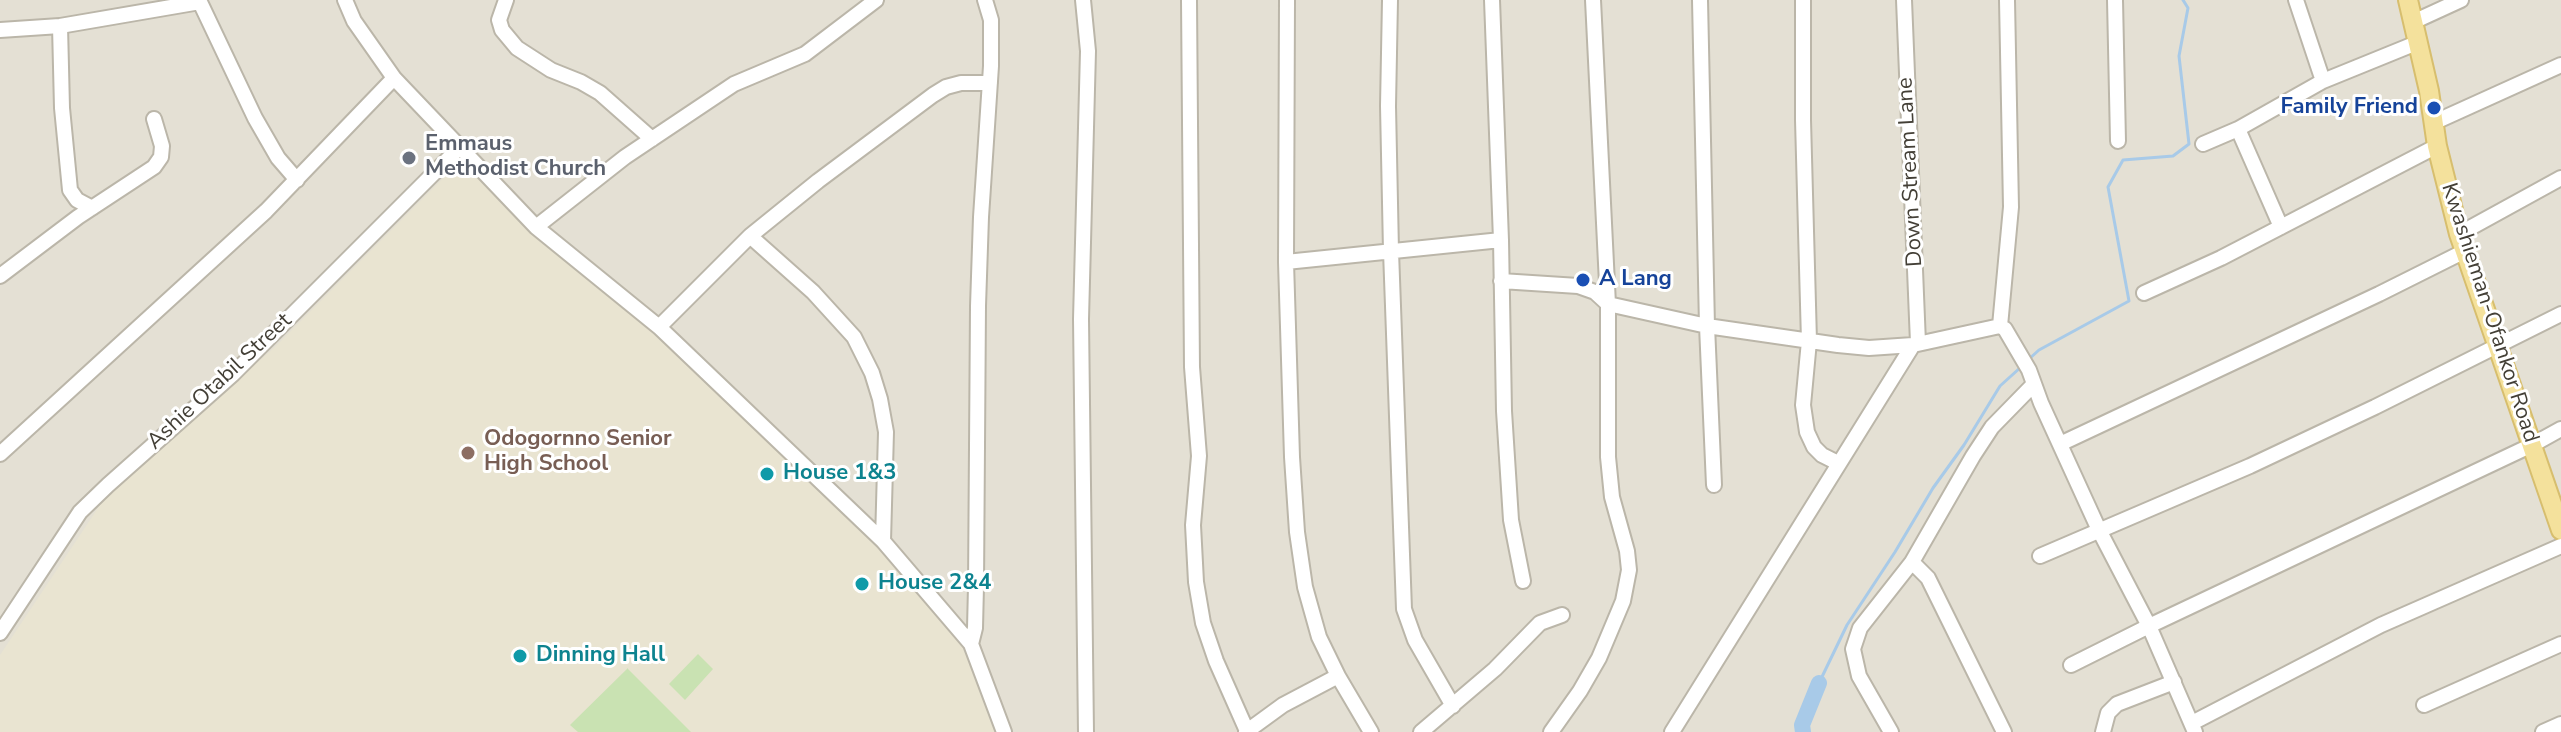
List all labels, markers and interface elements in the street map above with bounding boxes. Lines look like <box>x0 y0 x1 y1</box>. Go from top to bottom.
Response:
street label: Down Stream Lane <box>1893 77 1929 267</box>
place label: Family Friend <box>2281 95 2418 121</box>
marker: Family Friend <box>2425 99 2443 117</box>
place label: Emmaus Methodist Church <box>425 132 606 184</box>
marker: Emmaus Methodist Church <box>400 149 418 167</box>
street label: Kwashieman-Ofankor Road <box>2435 180 2543 446</box>
place label: A Lang <box>1599 267 1672 293</box>
marker: A Lang <box>1574 271 1592 289</box>
street label: Ashie Otabil Street <box>142 308 298 456</box>
place label: Odogornno Senior High School <box>484 427 672 478</box>
marker: Odogornno Senior High School <box>459 444 477 462</box>
place label: House 1&3 <box>783 461 896 487</box>
marker: House 1&3 <box>758 465 776 483</box>
place label: House 2&4 <box>878 571 991 597</box>
marker: House 2&4 <box>853 575 871 593</box>
place label: Dinning Hall <box>536 643 665 669</box>
marker: Dinning Hall <box>511 647 529 665</box>

